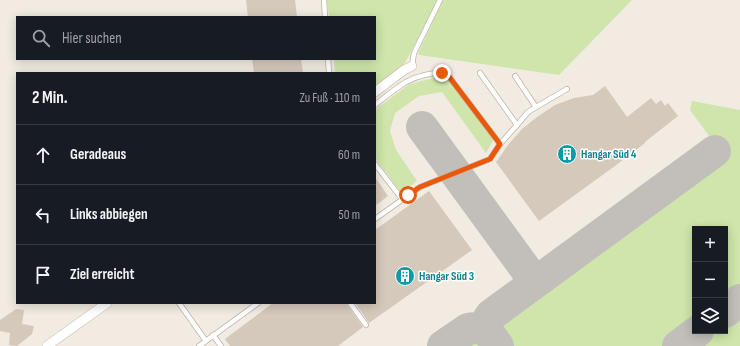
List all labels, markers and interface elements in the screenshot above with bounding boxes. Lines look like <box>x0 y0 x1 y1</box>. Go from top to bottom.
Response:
search box <box>16 16 376 60</box>
icon: search <box>30 27 52 49</box>
text: Hier suchen <box>62 29 122 48</box>
route end <box>433 64 451 82</box>
text: 2 Min. <box>32 88 68 108</box>
text: Zu Fuß · 110 m <box>299 90 360 106</box>
building icon: Hangar Süd 4 <box>556 143 578 165</box>
icon: ahead <box>32 144 54 166</box>
text: Geradeaus <box>70 145 126 164</box>
text: 60 m <box>338 147 360 163</box>
place label: Hangar Süd 4 <box>581 147 637 162</box>
route start <box>399 186 417 204</box>
icon: left <box>32 204 54 226</box>
text: Links abbiegen <box>70 205 148 224</box>
text: 50 m <box>339 207 360 223</box>
map controls <box>692 226 728 334</box>
button: + <box>692 226 728 262</box>
button: − <box>692 262 728 298</box>
icon: arrive <box>32 264 54 286</box>
text: Ziel erreicht <box>70 265 134 284</box>
building icon: Hangar Süd 3 <box>394 265 416 287</box>
place label: Hangar Süd 3 <box>419 269 474 284</box>
button: layers <box>692 298 728 334</box>

